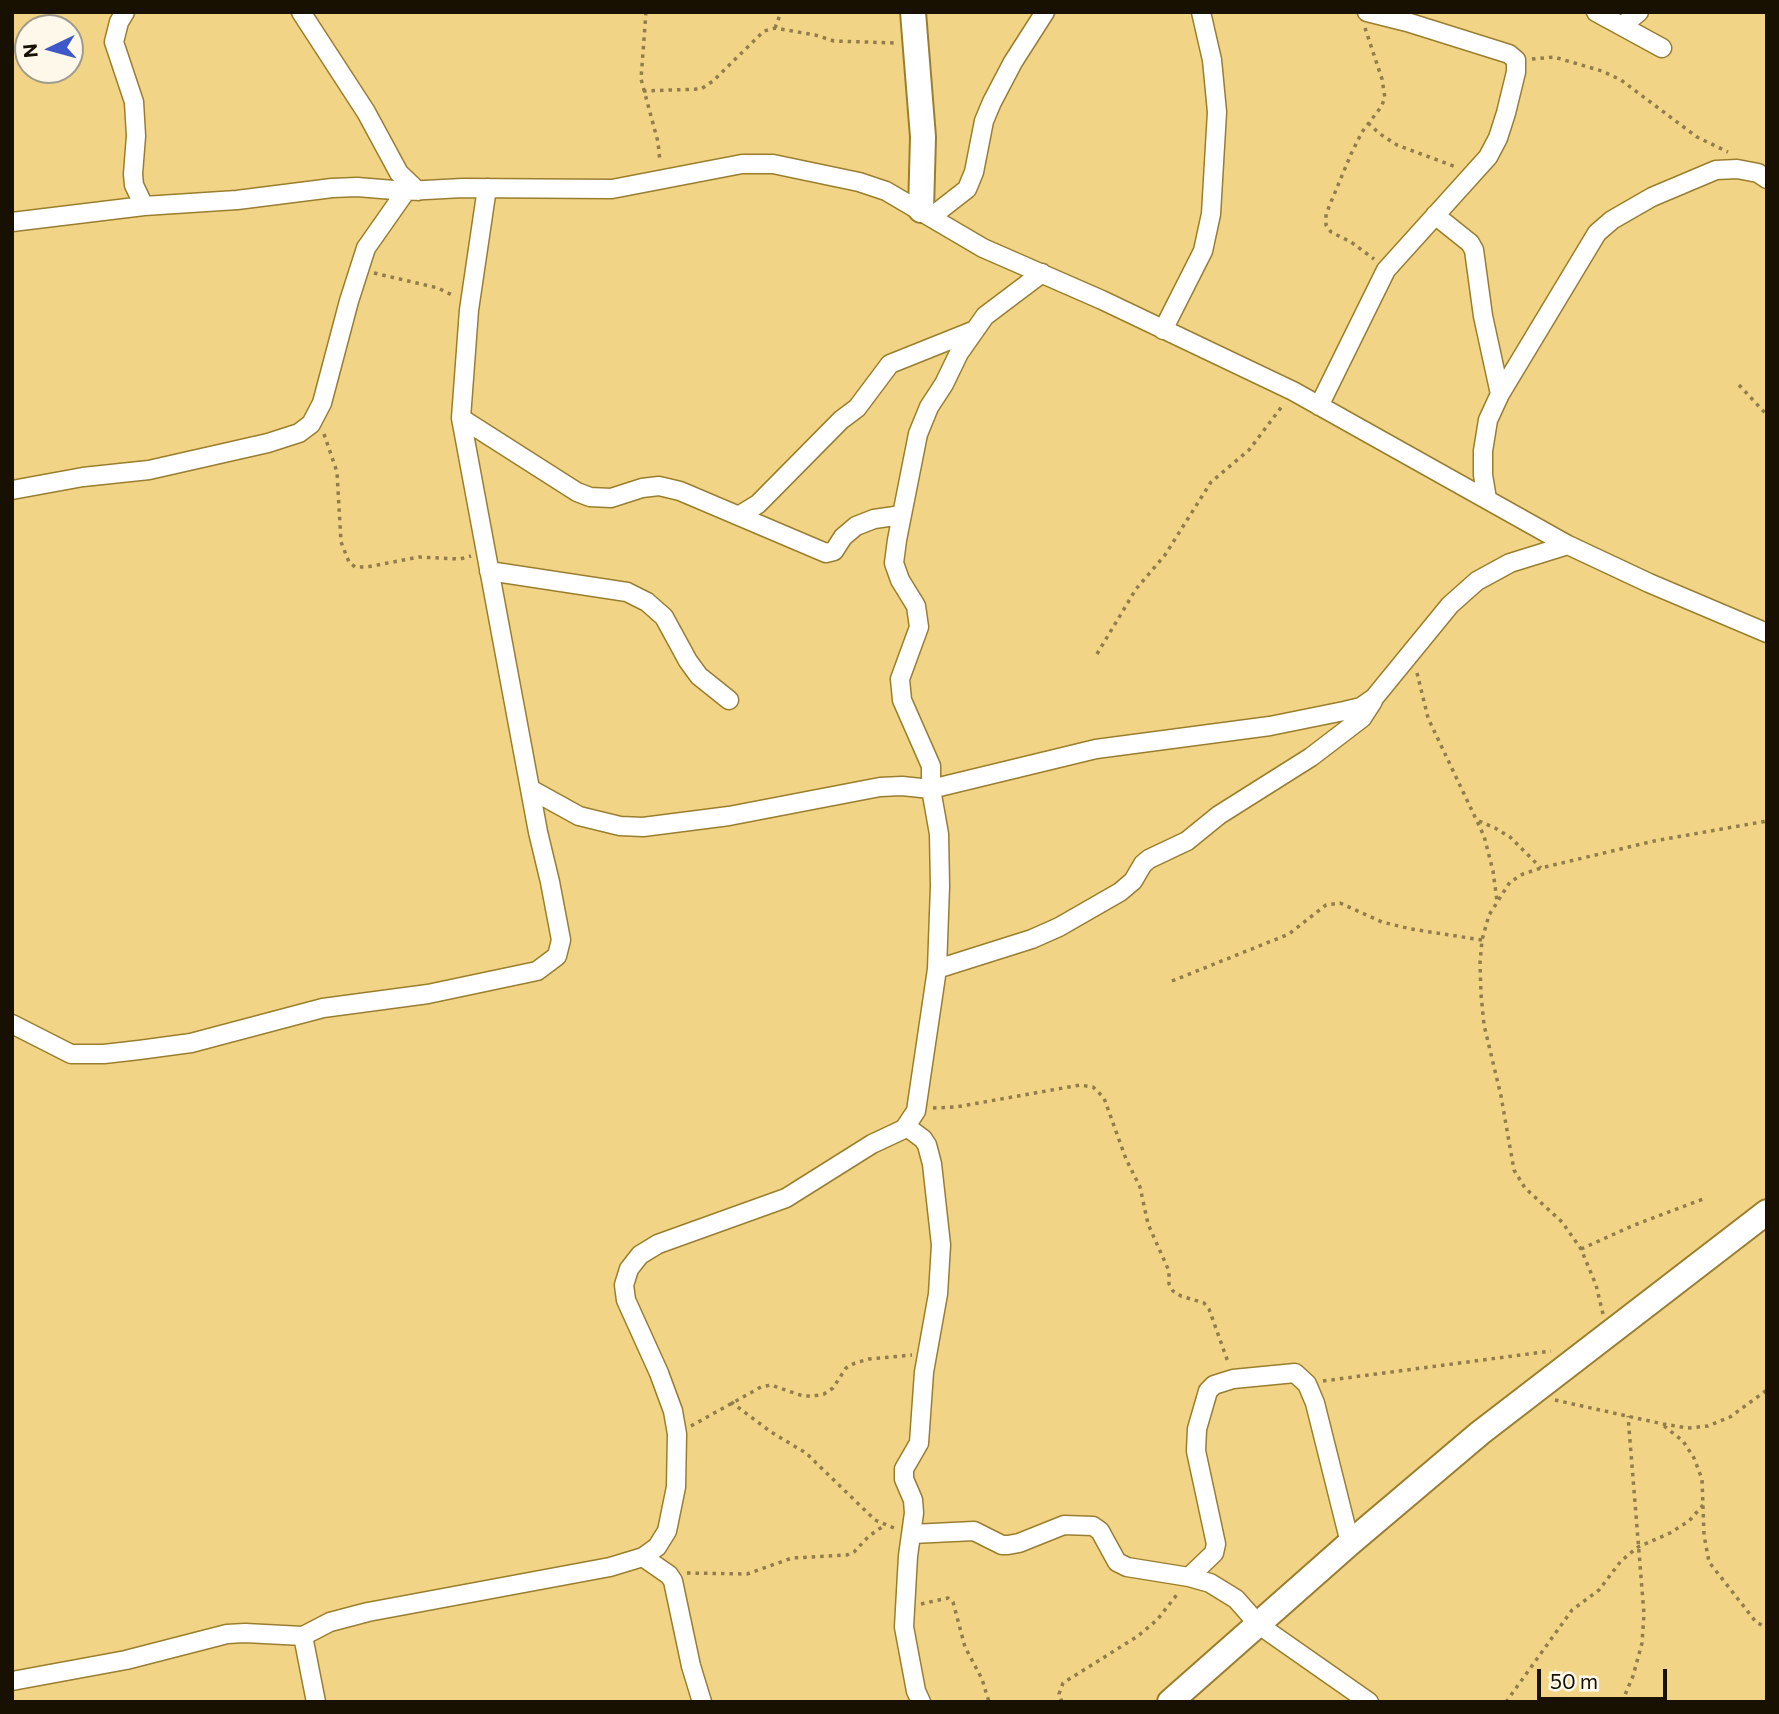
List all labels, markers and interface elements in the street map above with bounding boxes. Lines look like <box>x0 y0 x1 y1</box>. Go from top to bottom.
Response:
north arrow <box>14 14 84 84</box>
text: N <box>17 43 42 59</box>
scale bar <box>1541 1654 1670 1698</box>
text: 50 m <box>1550 1668 1598 1693</box>

